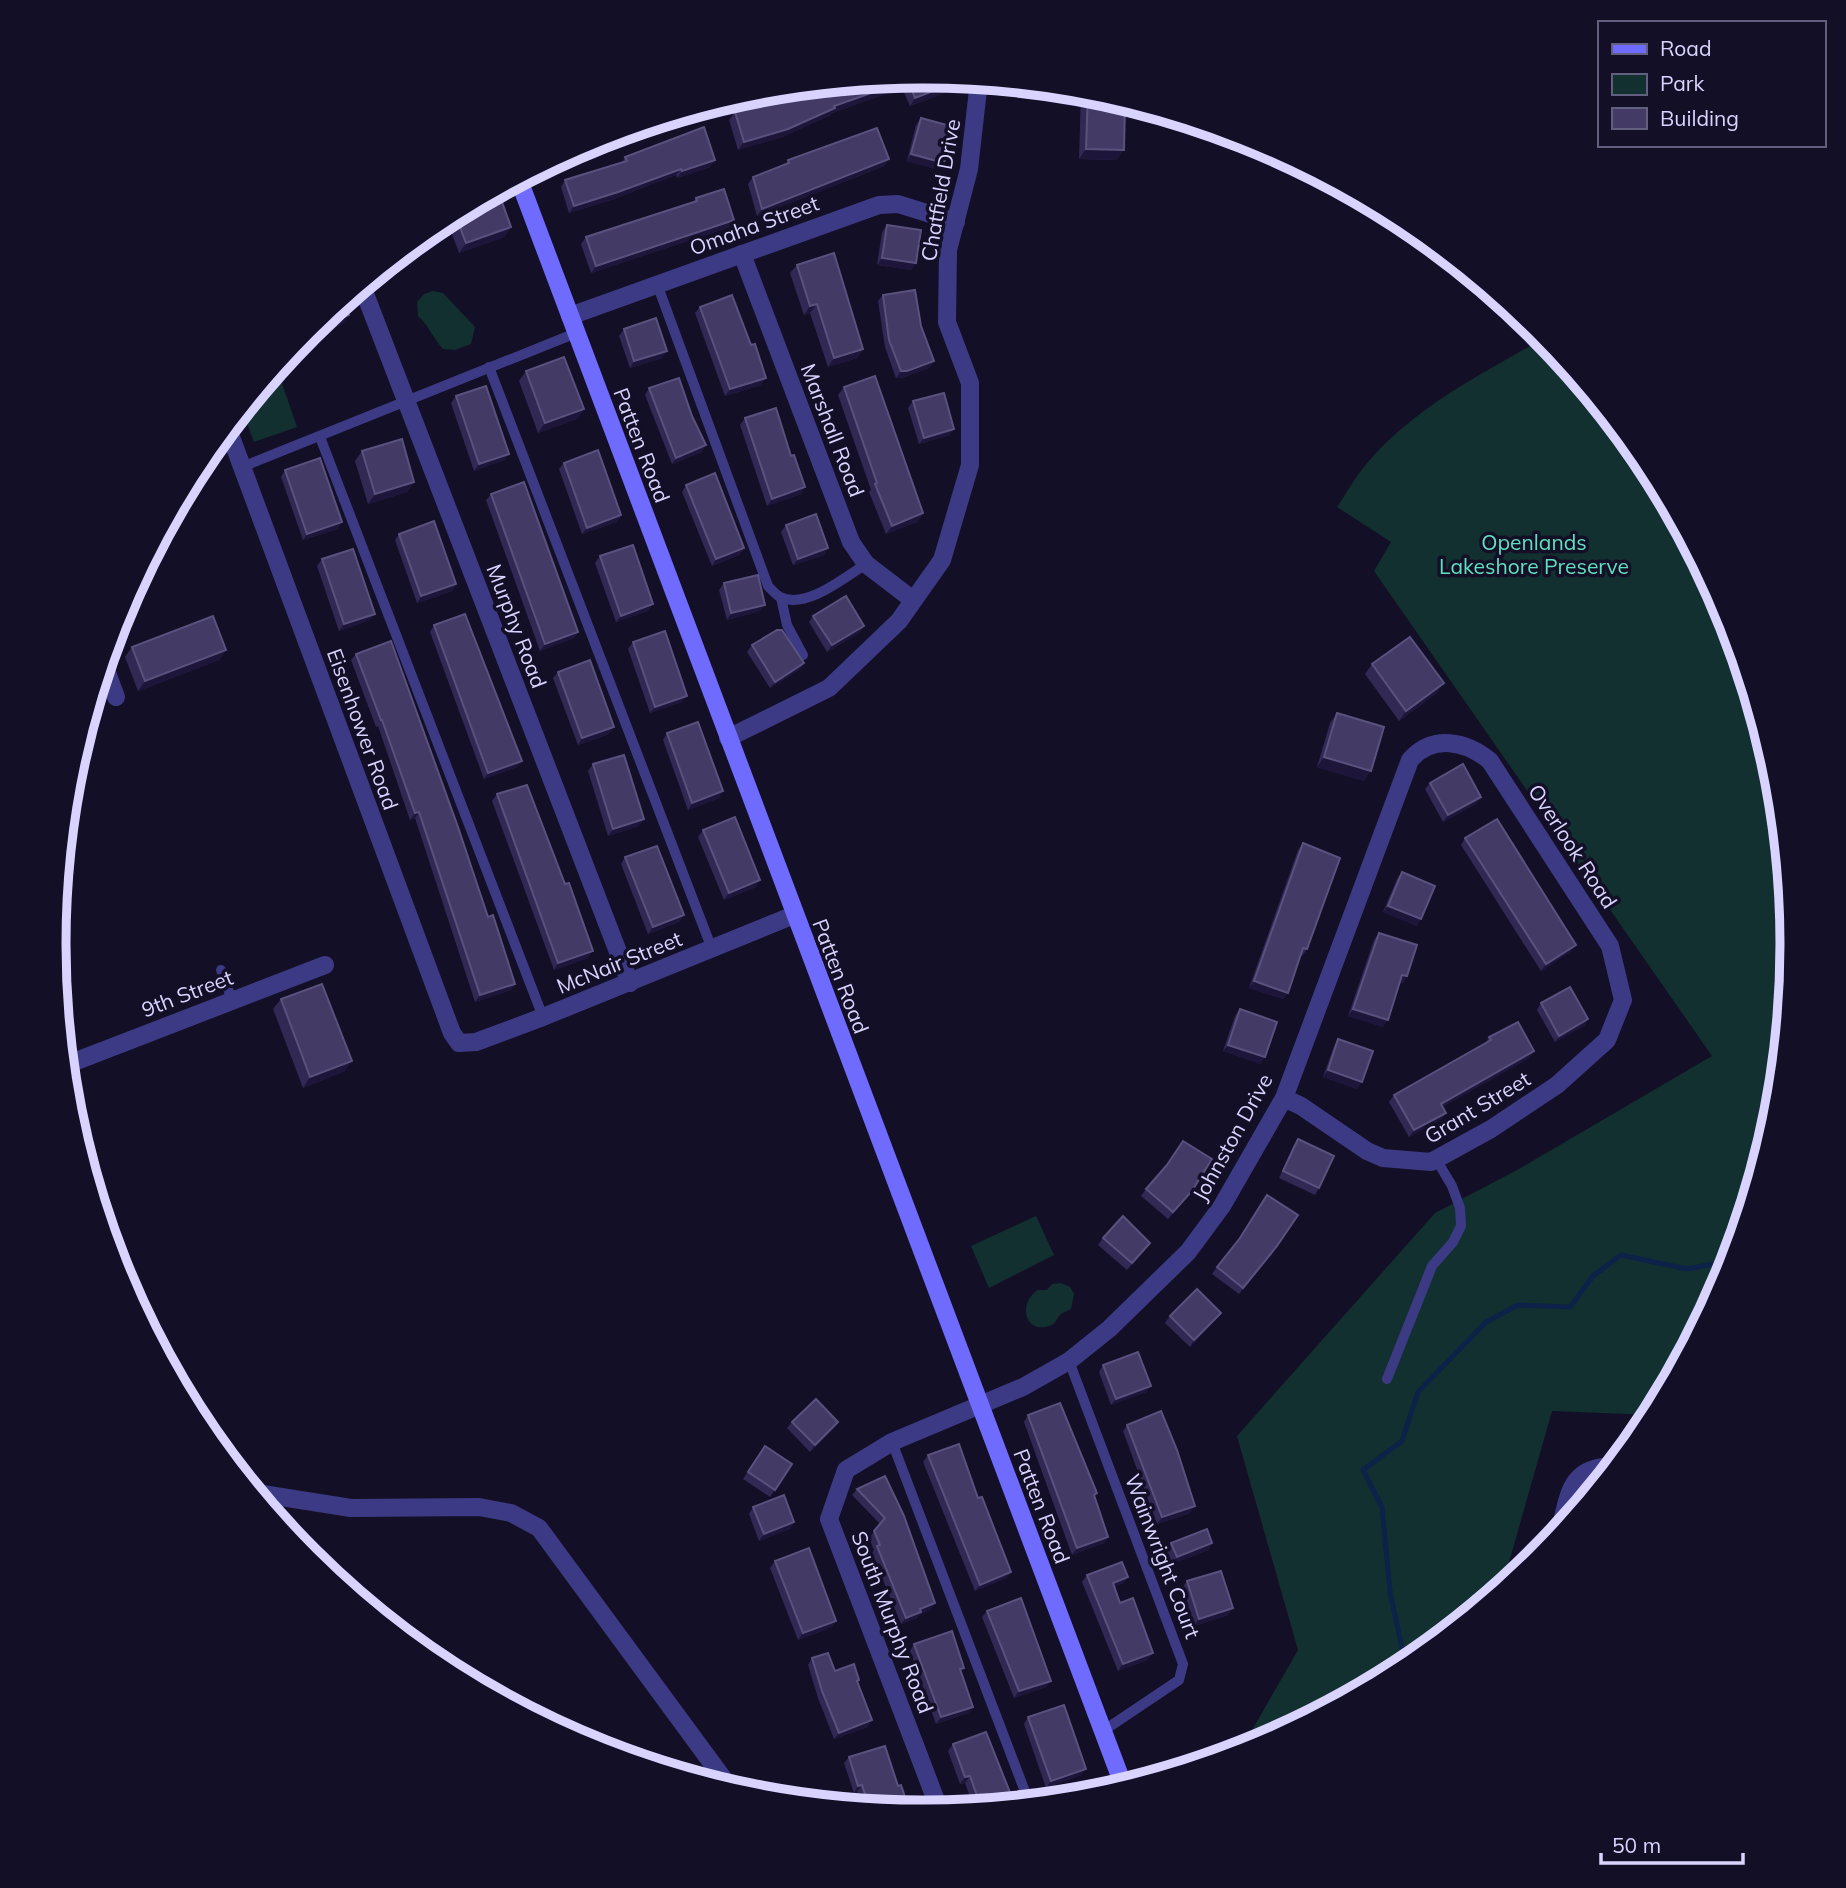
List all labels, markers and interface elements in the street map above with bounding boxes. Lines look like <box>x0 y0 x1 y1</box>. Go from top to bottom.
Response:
legend <box>1598 21 1825 147</box>
text: Road <box>1660 35 1711 61</box>
text: Park <box>1660 70 1704 96</box>
text: Building <box>1660 105 1739 131</box>
street label: Chatfield Drive <box>915 117 965 263</box>
street label: Omaha Street <box>686 190 822 260</box>
street label: Marshall Road <box>796 360 870 500</box>
street label: Patten Road <box>608 384 676 506</box>
park label: Openlands Lakeshore Preserve <box>1439 529 1629 579</box>
street label: Murphy Road <box>481 560 553 692</box>
street label: Eisenhower Road <box>322 645 404 813</box>
street label: Overlook Road <box>1523 779 1623 913</box>
street label: Patten Road <box>807 915 875 1037</box>
street label: McNair Street <box>553 925 685 999</box>
street label: 9th Street <box>138 964 236 1022</box>
street label: Grant Street <box>1419 1065 1535 1149</box>
street label: Johnston Drive <box>1186 1069 1278 1205</box>
street label: Patten Road <box>1008 1445 1076 1567</box>
street label: Wainwright Court <box>1120 1470 1206 1642</box>
street label: South Murphy Road <box>846 1527 940 1717</box>
scale bar <box>1601 1822 1743 1866</box>
text: 50 m <box>1612 1832 1661 1858</box>

